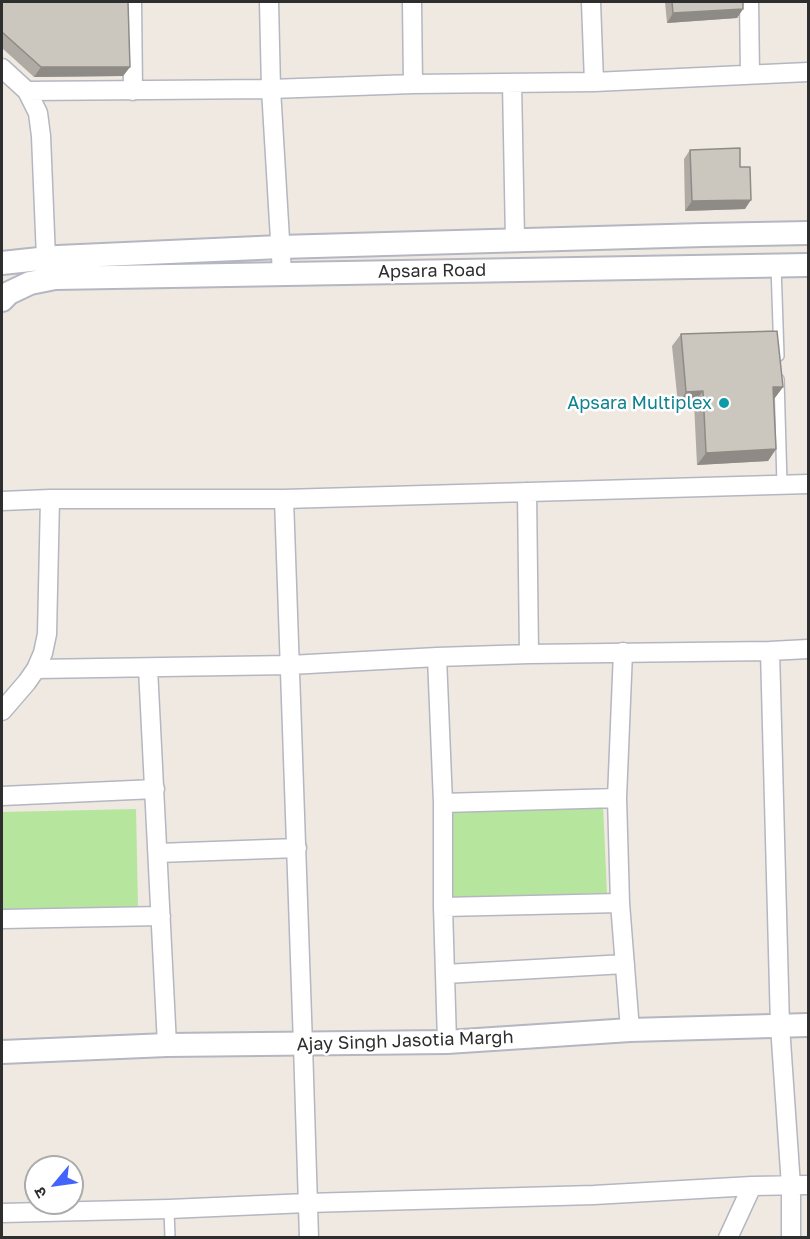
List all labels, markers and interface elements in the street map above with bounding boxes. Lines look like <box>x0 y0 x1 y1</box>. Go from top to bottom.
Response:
street label: Apsara Road <box>378 259 486 283</box>
place label: Apsara Multiplex <box>567 392 712 414</box>
marker: Apsara Multiplex <box>717 396 731 410</box>
street label: Ajay Singh Jasotia Margh <box>296 1026 514 1056</box>
north arrow <box>24 1155 84 1215</box>
text: उ <box>29 1184 51 1202</box>

